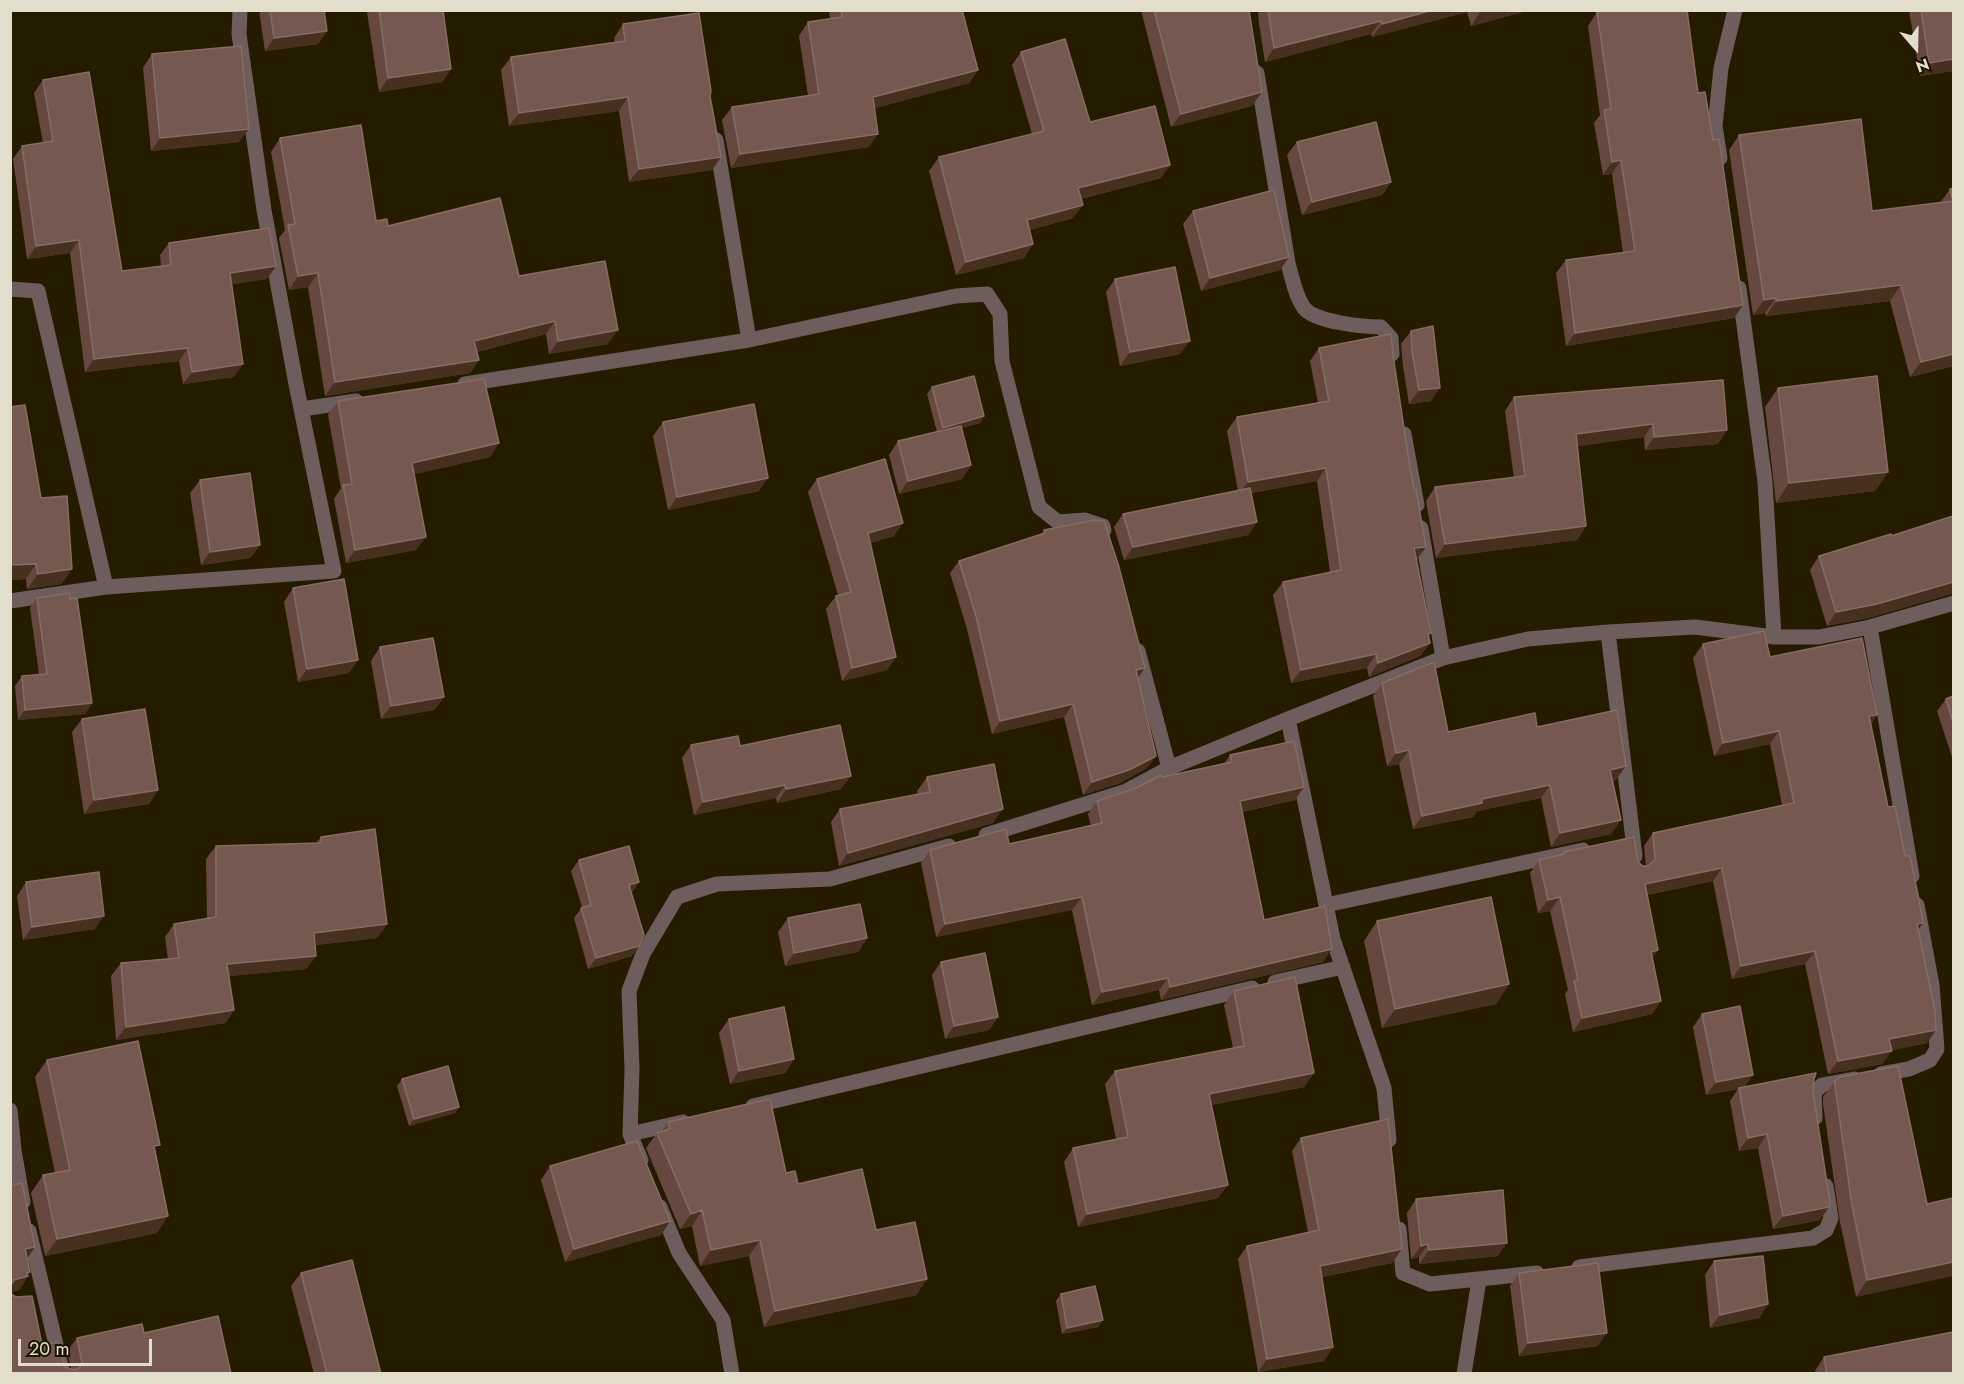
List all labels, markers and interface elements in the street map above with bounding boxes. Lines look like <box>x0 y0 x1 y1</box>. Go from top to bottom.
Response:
north arrow <box>1886 18 1946 78</box>
text: N <box>1912 52 1932 78</box>
scale bar <box>21 1327 154 1365</box>
text: 20 m <box>29 1336 69 1362</box>

